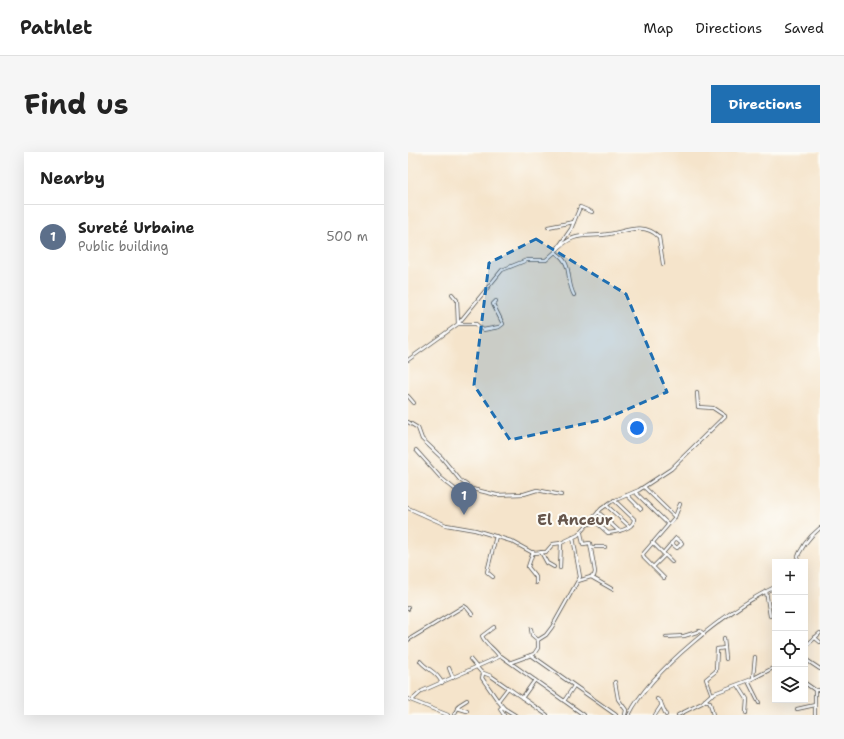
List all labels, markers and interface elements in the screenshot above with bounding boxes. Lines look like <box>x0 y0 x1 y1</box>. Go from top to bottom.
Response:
text: Pathlet <box>20 15 92 40</box>
text: Map <box>644 19 674 37</box>
text: Directions <box>696 19 762 37</box>
text: Saved <box>784 19 824 37</box>
text: Find us <box>24 85 129 123</box>
button: Directions <box>711 85 820 123</box>
text: Nearby <box>40 167 105 189</box>
text: Sureté Urbaine <box>78 218 195 238</box>
text: 1 <box>50 228 56 245</box>
text: 500 m <box>326 228 368 245</box>
text: Public building <box>78 238 169 255</box>
your location <box>627 418 647 438</box>
pin: 1 <box>451 482 477 515</box>
district label: El Anceur <box>537 510 613 530</box>
map controls <box>772 559 808 703</box>
button: + <box>772 559 808 595</box>
button: − <box>772 595 808 631</box>
button: locate <box>772 631 808 667</box>
button: layers <box>772 667 808 703</box>

